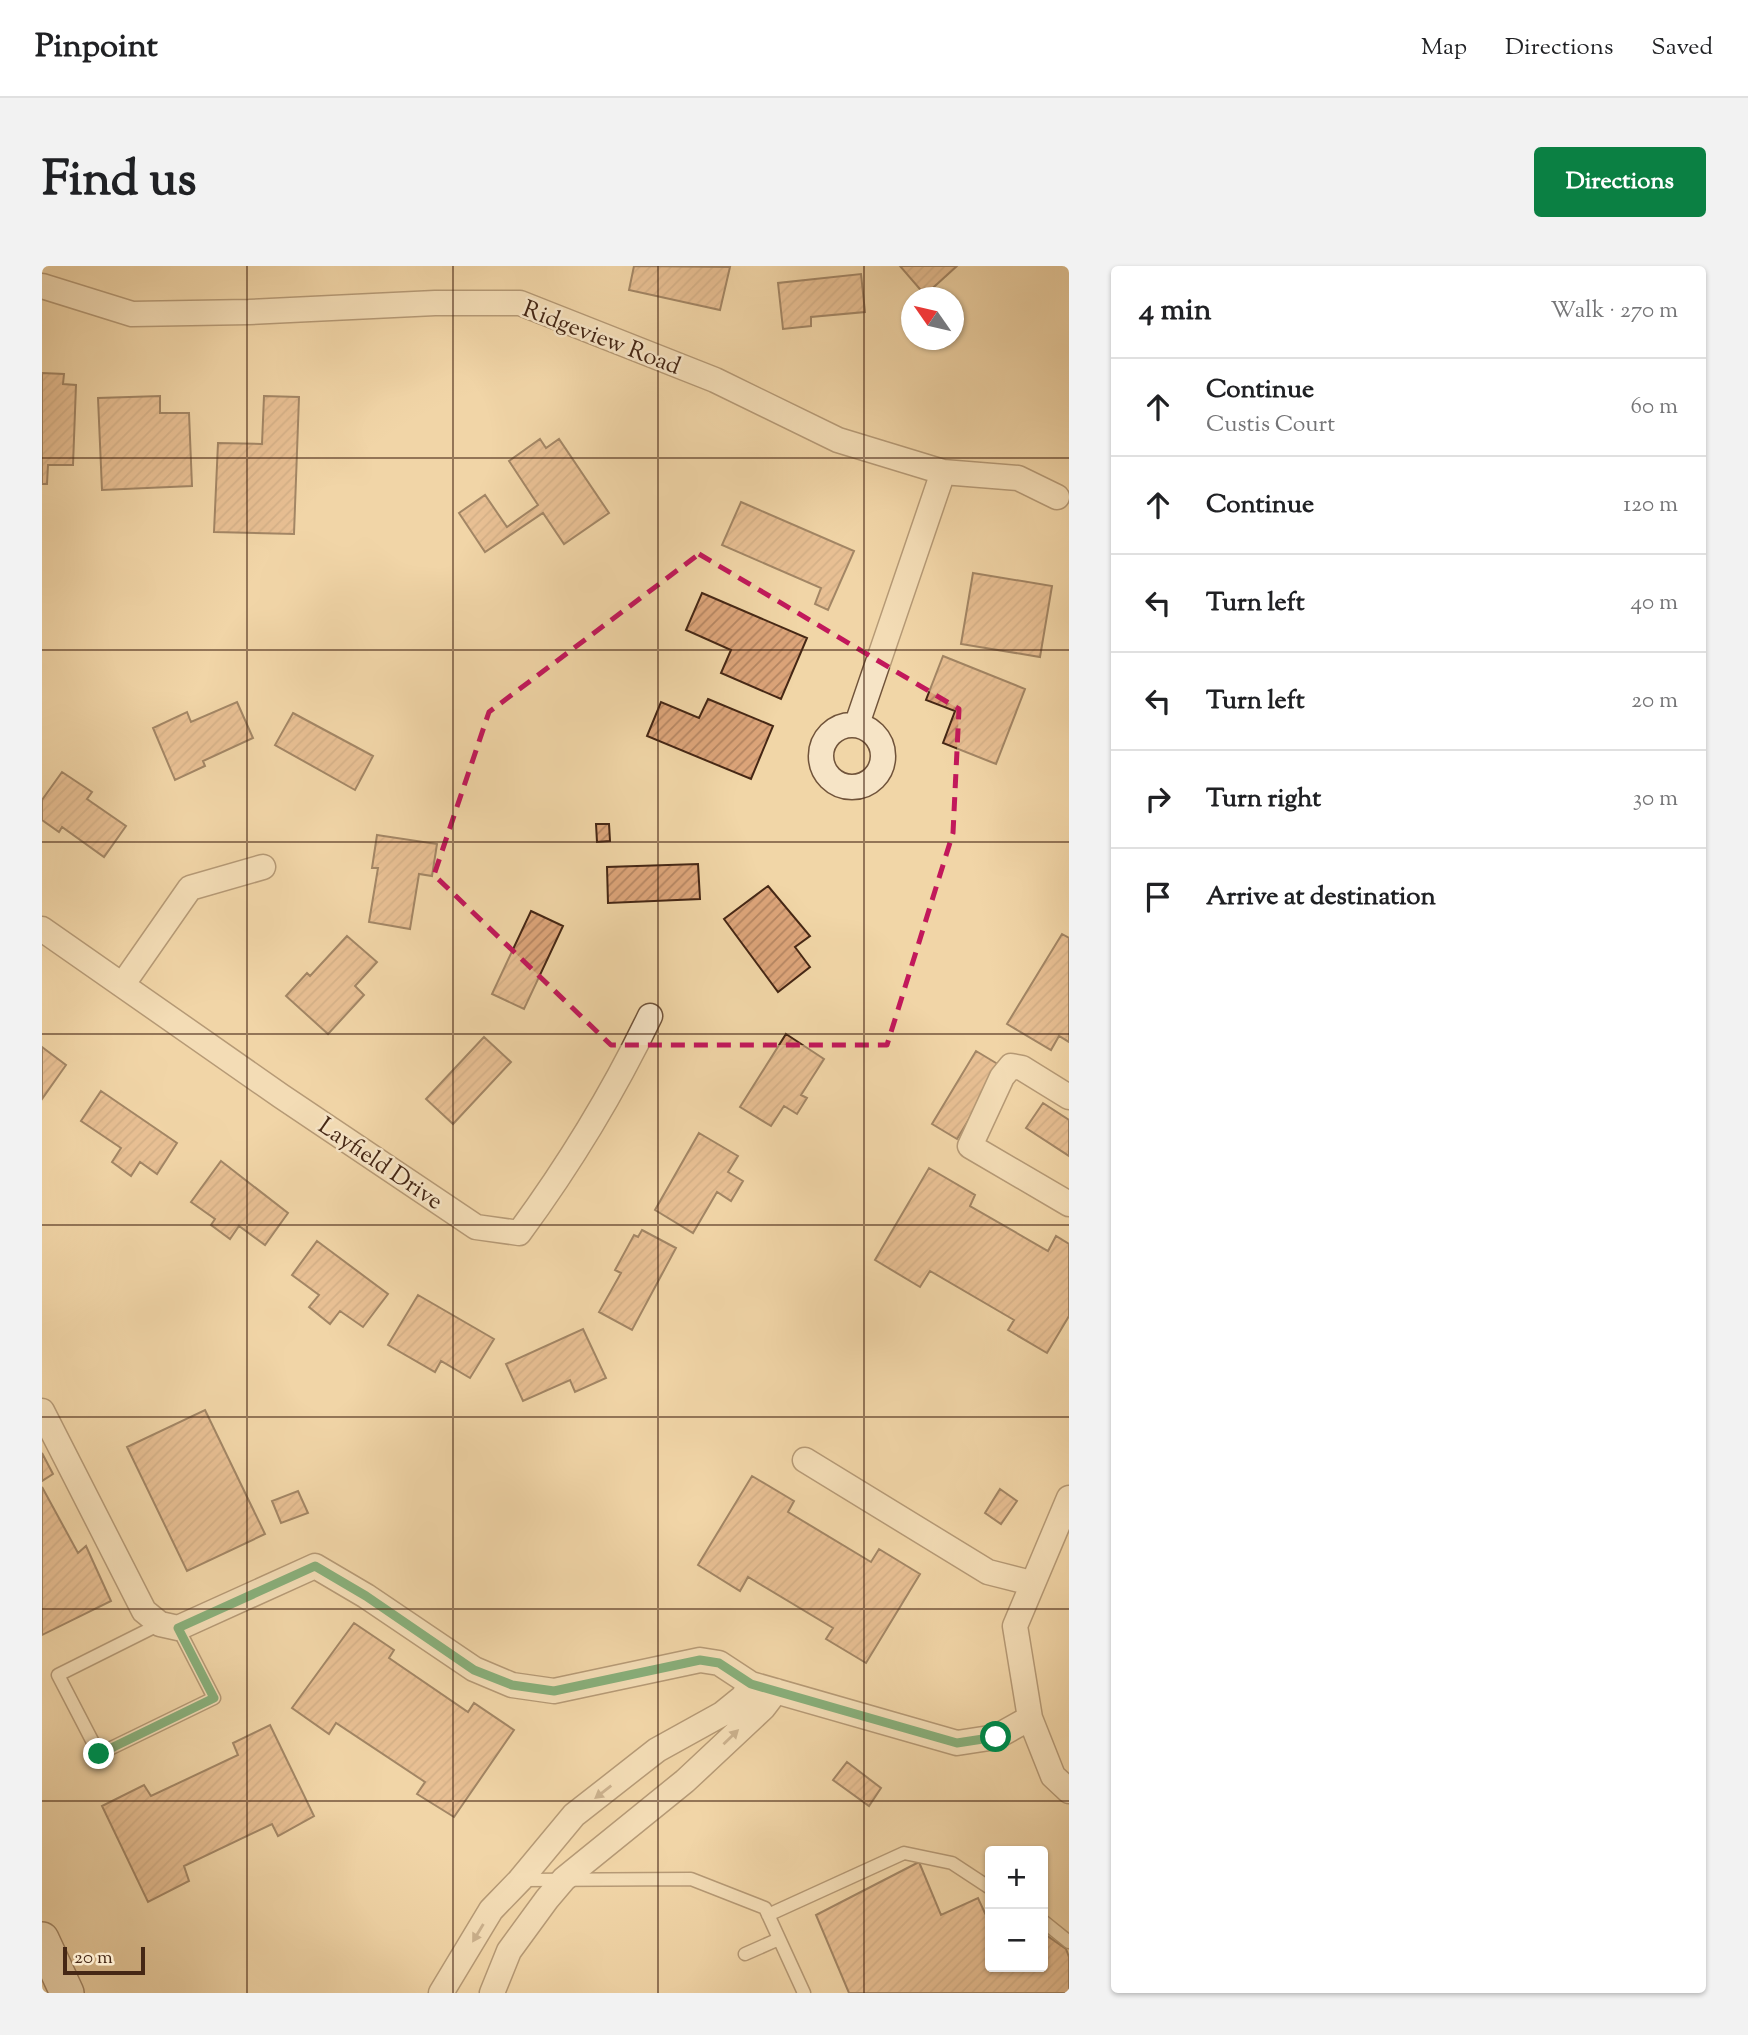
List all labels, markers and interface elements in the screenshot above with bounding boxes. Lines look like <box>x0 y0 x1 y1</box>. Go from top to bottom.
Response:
text: Pinpoint <box>35 24 158 72</box>
text: Map <box>1421 31 1467 65</box>
text: Directions <box>1505 31 1613 65</box>
text: Saved <box>1651 31 1713 65</box>
text: Find us <box>42 147 196 217</box>
button: Directions <box>1534 147 1706 217</box>
north arrow <box>901 287 964 350</box>
text: 4 min <box>1139 290 1212 333</box>
street label: Ridgeview Road <box>517 293 686 385</box>
text: Walk · 270 m <box>1550 295 1678 328</box>
text: Continue <box>1206 372 1314 409</box>
icon: ahead <box>1139 388 1177 426</box>
text: 60 m <box>1630 391 1678 424</box>
text: Custis Court <box>1206 409 1335 442</box>
icon: ahead <box>1139 486 1177 524</box>
text: Continue <box>1206 487 1314 524</box>
text: 120 m <box>1623 489 1678 522</box>
icon: left <box>1139 584 1177 622</box>
text: Turn left <box>1206 585 1305 622</box>
text: 40 m <box>1631 587 1678 620</box>
icon: left <box>1139 682 1177 720</box>
text: Turn left <box>1206 683 1305 720</box>
text: 20 m <box>1631 685 1678 718</box>
icon: right <box>1139 780 1177 818</box>
text: Turn right <box>1206 781 1321 818</box>
text: 30 m <box>1633 783 1678 816</box>
icon: arrive <box>1139 878 1177 916</box>
text: Arrive at destination <box>1206 879 1436 916</box>
street label: Layfield Drive <box>311 1110 449 1219</box>
route start <box>980 1721 1011 1752</box>
one-way arrow <box>723 1729 740 1746</box>
route end <box>83 1738 114 1769</box>
one-way arrow <box>594 1785 612 1800</box>
map controls <box>985 1846 1048 1972</box>
button: + <box>985 1846 1048 1909</box>
button: − <box>985 1909 1048 1972</box>
one-way arrow <box>471 1923 484 1942</box>
scale bar <box>63 1944 145 1976</box>
text: 20 m <box>74 1945 113 1972</box>

